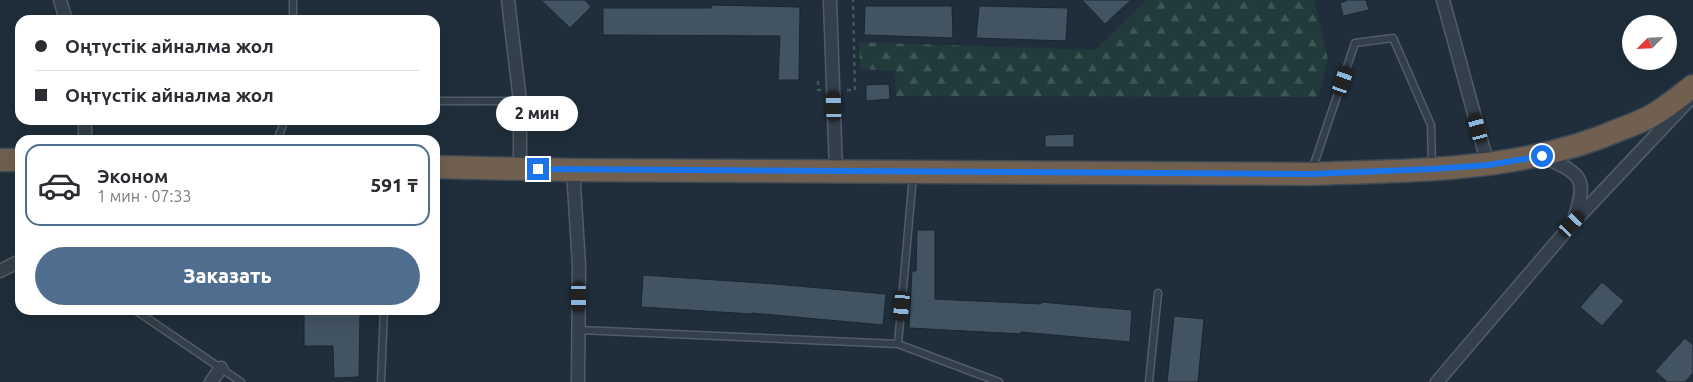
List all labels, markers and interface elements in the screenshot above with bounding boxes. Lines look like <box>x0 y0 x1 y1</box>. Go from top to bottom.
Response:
north arrow <box>1622 15 1678 70</box>
map controls <box>1622 15 1677 70</box>
text: Оңтүстік айналма жол <box>65 35 274 57</box>
car <box>1331 64 1354 98</box>
text: Оңтүстік айналма жол <box>65 84 274 106</box>
car <box>825 91 842 121</box>
callout: 2 мин <box>497 96 579 132</box>
text: 2 мин <box>515 104 559 122</box>
car <box>1466 112 1489 144</box>
route start <box>1531 145 1553 167</box>
route end <box>527 158 549 180</box>
icon: car <box>37 163 82 208</box>
text: Эконом <box>97 165 168 187</box>
text: 591 ₸ <box>371 174 418 196</box>
text: 1 мин · 07:33 <box>97 187 191 205</box>
car <box>1556 208 1587 240</box>
button: Заказать <box>35 247 420 305</box>
car <box>571 282 586 312</box>
car <box>893 290 910 322</box>

